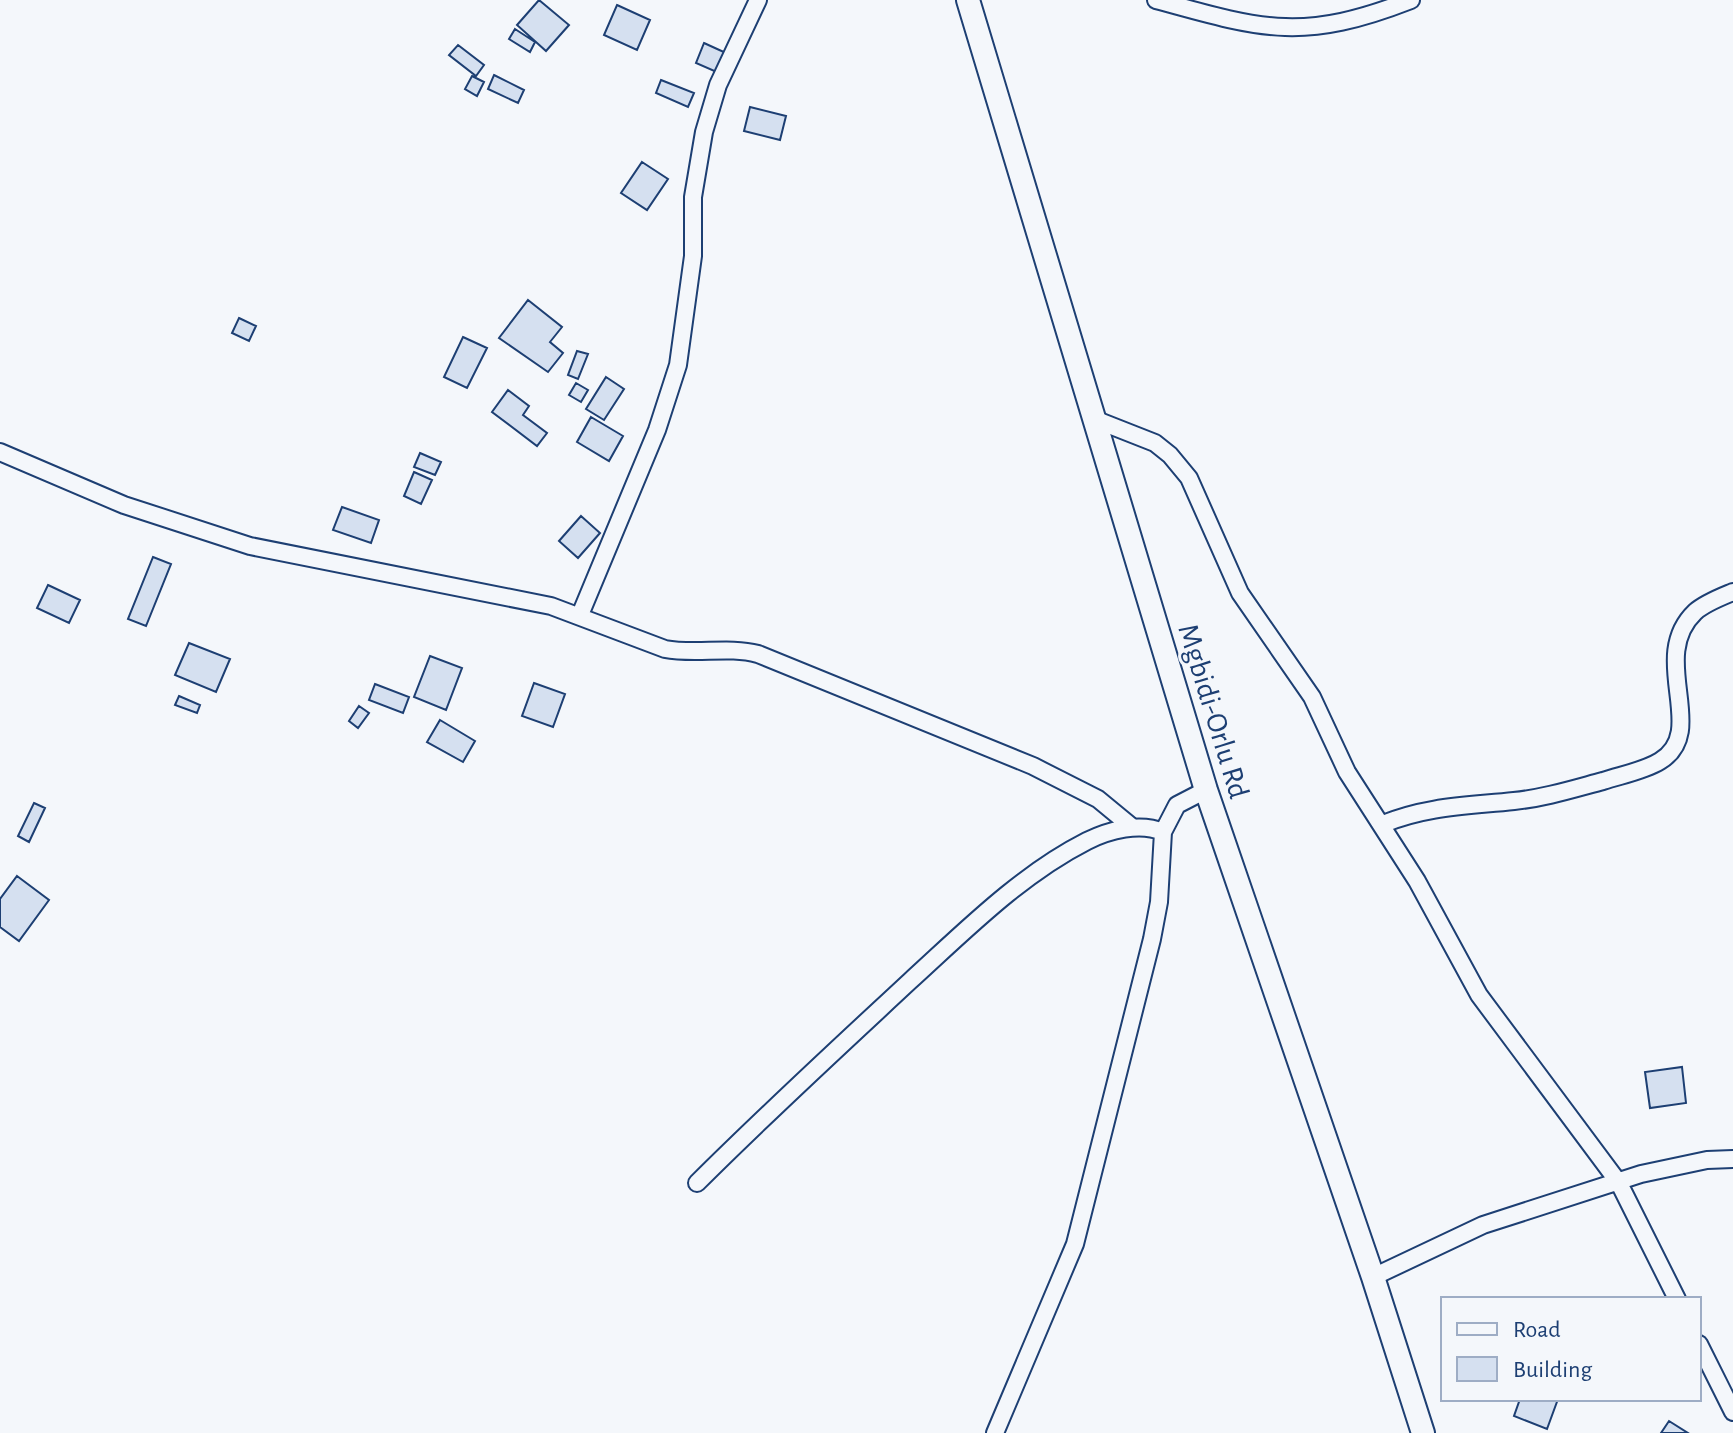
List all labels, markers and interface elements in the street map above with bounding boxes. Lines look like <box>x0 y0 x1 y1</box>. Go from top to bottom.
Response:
street label: Mgbidi-Orlu Rd <box>1172 621 1254 802</box>
legend <box>1441 1297 1701 1401</box>
text: Road <box>1513 1318 1561 1342</box>
text: Building <box>1513 1358 1592 1382</box>

